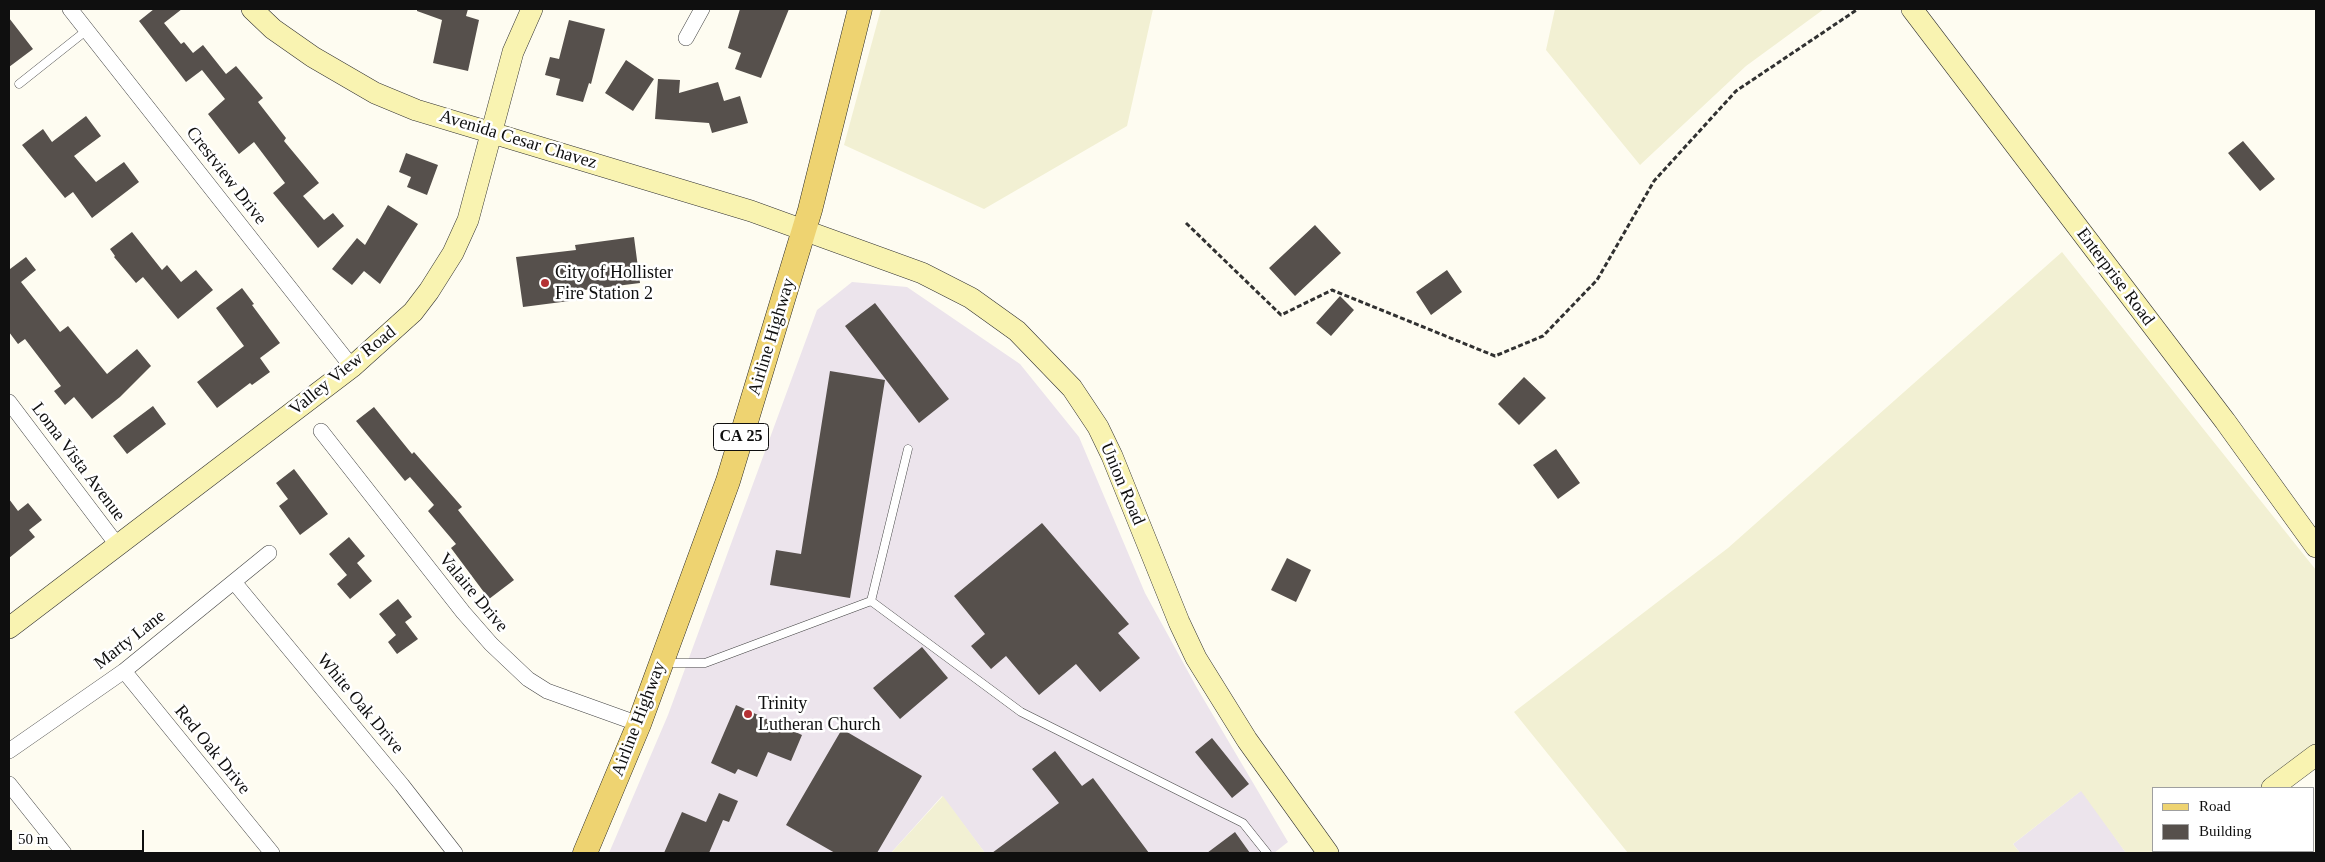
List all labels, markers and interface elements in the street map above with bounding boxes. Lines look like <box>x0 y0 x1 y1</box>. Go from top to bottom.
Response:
street label: Avenida Cesar Chavez <box>437 106 599 174</box>
street label: Crestview Drive <box>181 123 271 229</box>
street label: Enterprise Road <box>2071 224 2159 330</box>
place label: City of Hollister Fire Station 2 <box>555 262 673 304</box>
street label: Airline Highway <box>744 276 800 398</box>
marker: City of Hollister Fire Station 2 <box>539 277 551 289</box>
street label: Valley View Road <box>285 321 401 421</box>
street label: Loma Vista Avenue <box>26 399 130 525</box>
road number: CA 25 <box>714 424 768 451</box>
street label: Union Road <box>1095 440 1149 528</box>
street label: Valaire Drive <box>434 549 512 637</box>
street label: Marty Lane <box>90 605 170 675</box>
street label: White Oak Drive <box>312 650 408 758</box>
street label: Airline Highway <box>607 658 671 780</box>
place label: Trinity Lutheran Church <box>758 693 880 736</box>
street label: Red Oak Drive <box>169 701 255 799</box>
marker: Trinity Lutheran Church <box>742 708 754 720</box>
legend <box>2152 787 2315 852</box>
text: Road <box>2199 798 2231 814</box>
scale bar <box>12 820 146 852</box>
text: Building <box>2199 823 2252 839</box>
text: 50 m <box>18 831 48 847</box>

